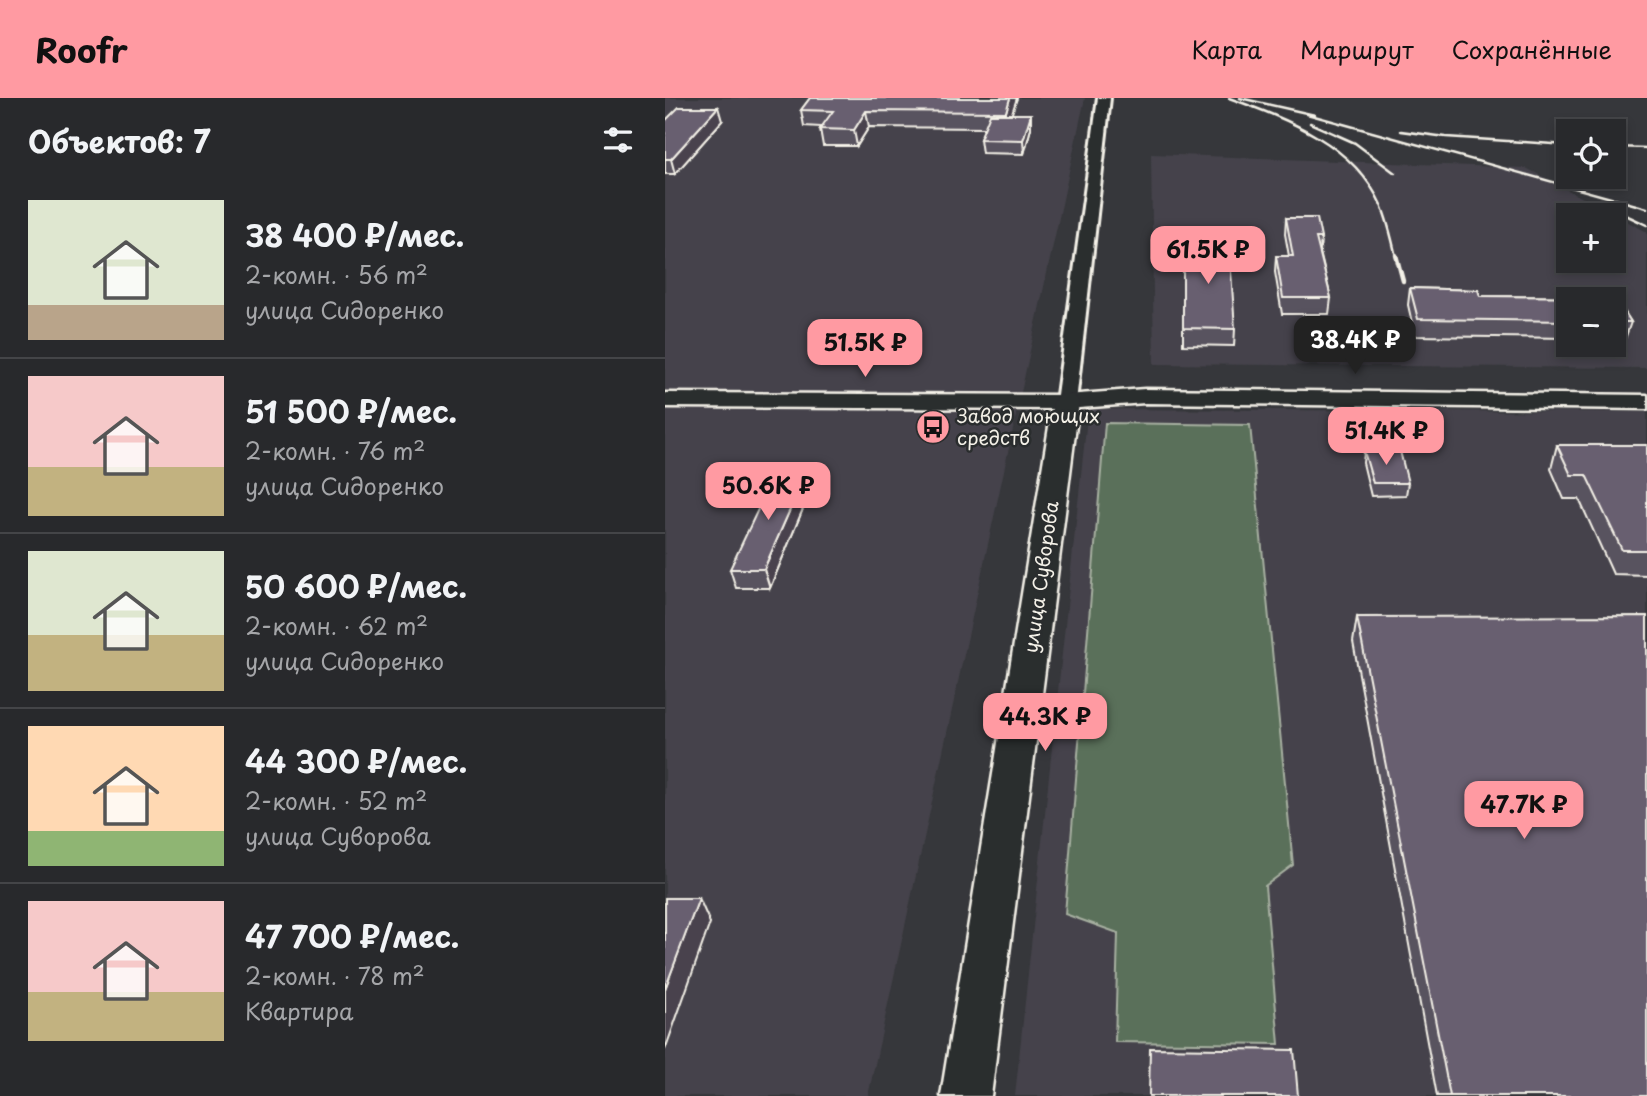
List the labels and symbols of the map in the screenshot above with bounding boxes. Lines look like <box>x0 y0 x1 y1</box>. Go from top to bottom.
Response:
pin: 61.5K ₽ <box>1143 226 1273 286</box>
pin: 38.4K ₽ <box>1290 316 1420 376</box>
pin: 51.5K ₽ <box>800 320 930 379</box>
place label: Завод моющих средств <box>957 401 1100 451</box>
bus stop icon: Завод моющих средств <box>914 408 952 446</box>
pin: 51.4K ₽ <box>1321 408 1451 467</box>
pin: 50.6K ₽ <box>703 462 833 522</box>
street label: улица Суворова <box>1015 499 1065 655</box>
pin: 44.3K ₽ <box>980 694 1110 753</box>
pin: 47.7K ₽ <box>1459 782 1589 841</box>

